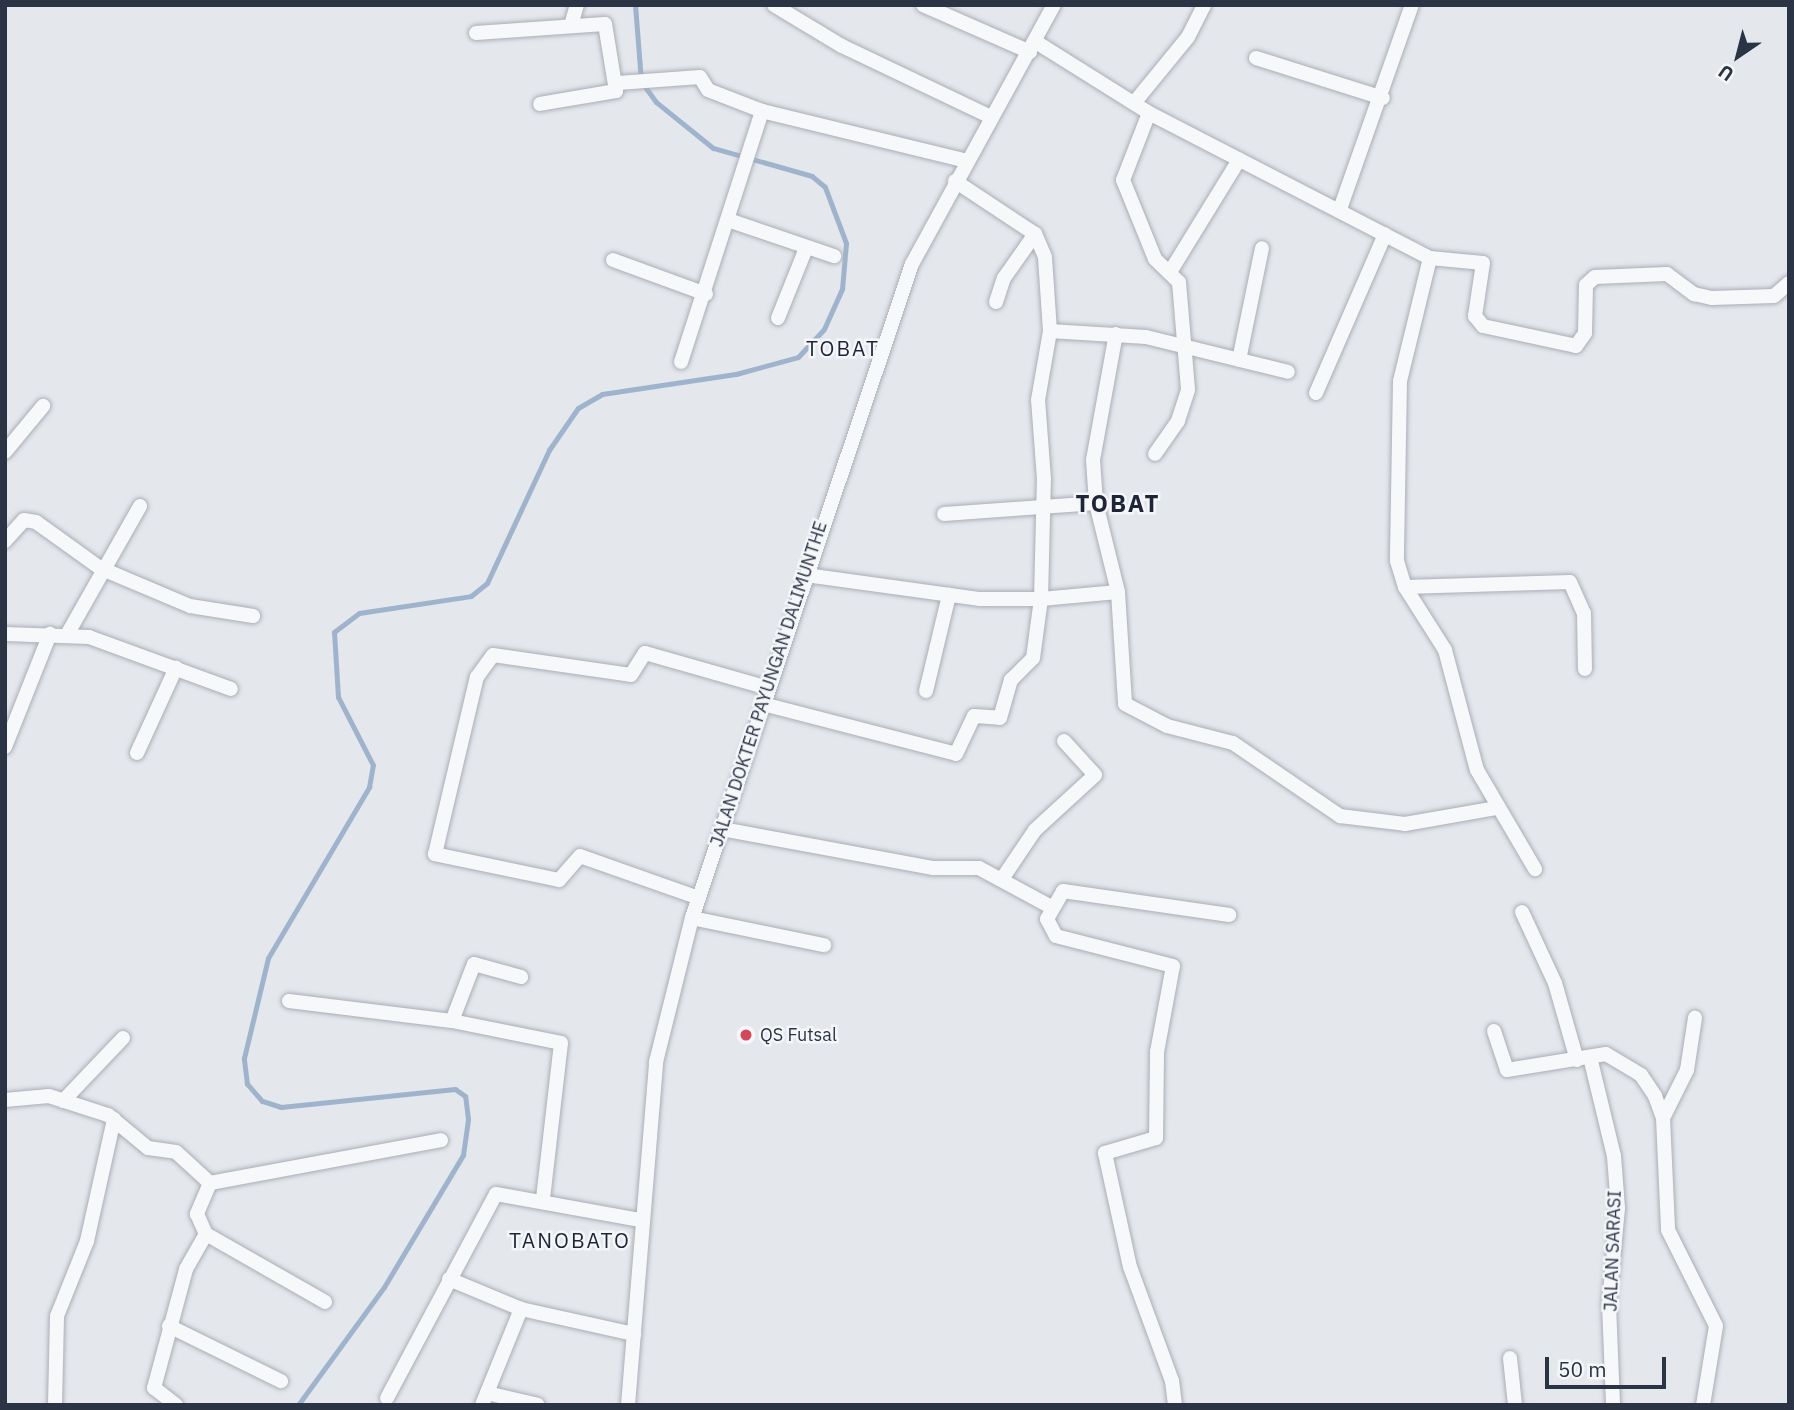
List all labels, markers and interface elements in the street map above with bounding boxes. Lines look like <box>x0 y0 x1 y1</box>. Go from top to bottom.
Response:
north arrow <box>1703 21 1773 91</box>
text: U <box>1714 60 1738 87</box>
district label: TOBAT <box>807 335 879 361</box>
district label: TOBAT <box>1076 490 1160 518</box>
street label: JALAN DOKTER PAYUNGAN DALIMUNTHE <box>706 519 832 849</box>
place label: QS Futsal <box>760 1024 837 1046</box>
marker: QS Futsal <box>738 1027 754 1043</box>
street label: JALAN SARASI <box>1600 1190 1626 1312</box>
district label: TANOBATO <box>510 1227 630 1253</box>
scale bar <box>1549 1344 1670 1388</box>
text: 50 m <box>1558 1355 1607 1383</box>

